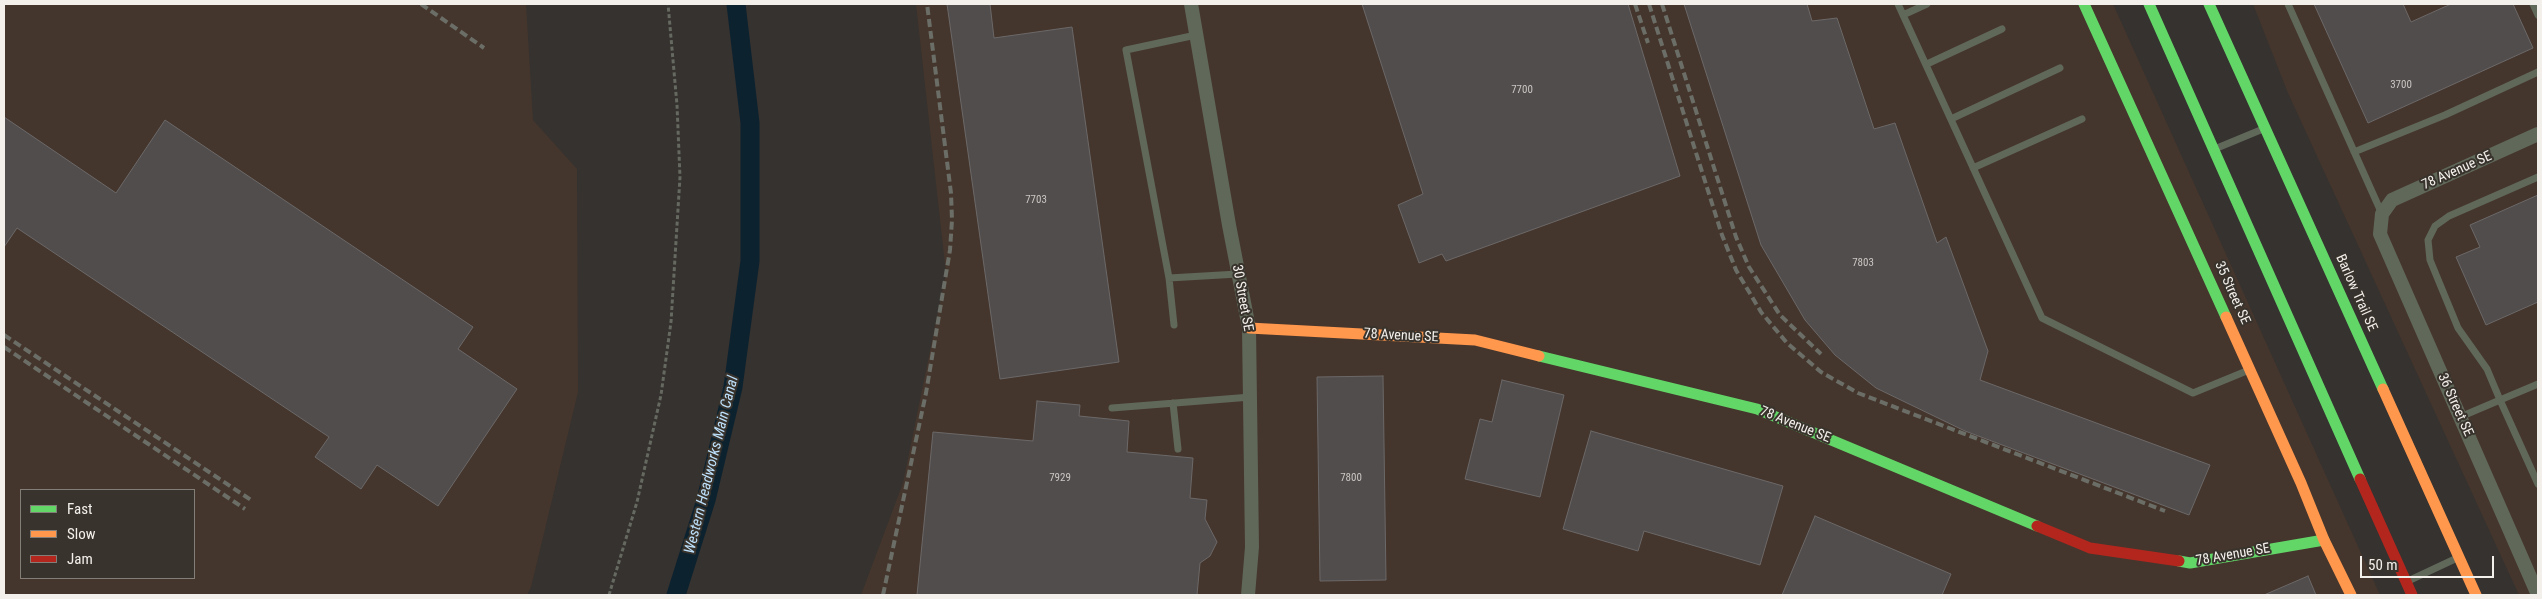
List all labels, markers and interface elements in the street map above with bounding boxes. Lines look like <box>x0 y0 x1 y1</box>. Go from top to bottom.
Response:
house number: 3700 <box>2390 78 2412 92</box>
house number: 7700 <box>1511 83 1533 97</box>
street label: 78 Avenue SE <box>2419 148 2495 194</box>
house number: 7703 <box>1025 193 1047 207</box>
street label: Barlow Trail SE <box>2332 252 2380 334</box>
house number: 7803 <box>1852 256 1874 270</box>
street label: 35 Street SE <box>2211 259 2253 327</box>
street label: 30 Street SE <box>1228 263 1256 333</box>
street label: 78 Avenue SE <box>1363 326 1439 346</box>
street label: 36 Street SE <box>2434 371 2476 439</box>
water label: Western Headworks Main Canal <box>681 374 743 556</box>
street label: 78 Avenue SE <box>1757 403 1833 447</box>
house number: 7929 <box>1049 471 1071 485</box>
house number: 7800 <box>1340 471 1362 485</box>
legend <box>20 489 195 579</box>
text: Fast <box>67 500 92 518</box>
text: Slow <box>67 525 96 543</box>
street label: 78 Avenue SE <box>2195 540 2271 570</box>
scale bar <box>2362 546 2496 578</box>
text: Jam <box>67 550 93 568</box>
text: 50 m <box>2368 556 2398 574</box>

